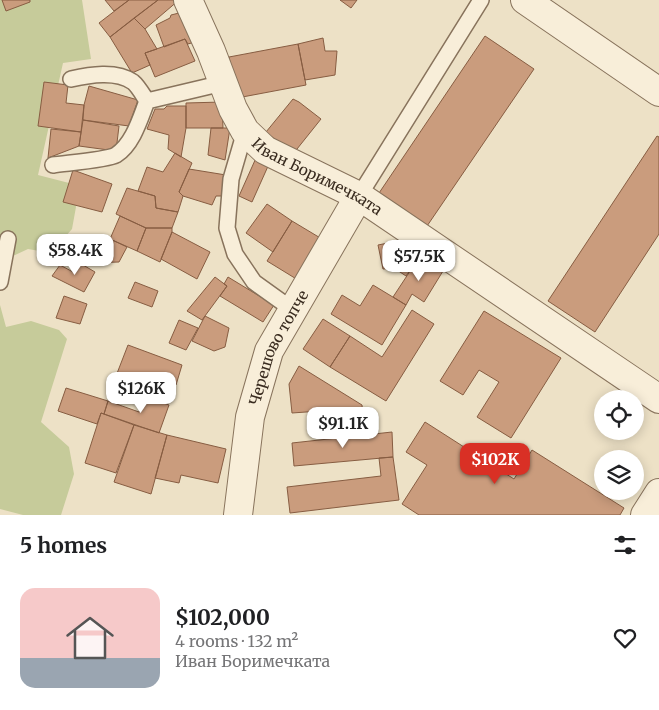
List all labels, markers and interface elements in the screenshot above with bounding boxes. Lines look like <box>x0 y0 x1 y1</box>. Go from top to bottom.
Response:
street label: Иван Боримечката <box>248 133 386 219</box>
pin: $58.4K <box>34 234 116 276</box>
text: $58.4K <box>48 240 102 260</box>
pin: $57.5K <box>378 240 460 282</box>
text: $57.5K <box>393 246 445 266</box>
street label: Черешово топче <box>244 286 312 407</box>
pin: $126K <box>106 372 176 414</box>
text: $126K <box>117 378 165 398</box>
map controls <box>594 390 644 500</box>
button: locate <box>594 390 644 440</box>
pin: $91.1K <box>302 406 384 449</box>
text: $91.1K <box>318 413 368 433</box>
pin: $102K <box>460 442 530 485</box>
text: $102K <box>471 449 519 469</box>
button: layers <box>594 450 644 500</box>
icon: filters <box>611 531 639 559</box>
text: 5 homes <box>20 532 107 559</box>
text: $102,000 <box>175 604 270 631</box>
icon: home <box>60 608 120 668</box>
icon: heart <box>611 624 639 652</box>
text: 4 rooms · 132 m² <box>175 631 298 651</box>
text: Иван Боримечката <box>175 651 330 671</box>

